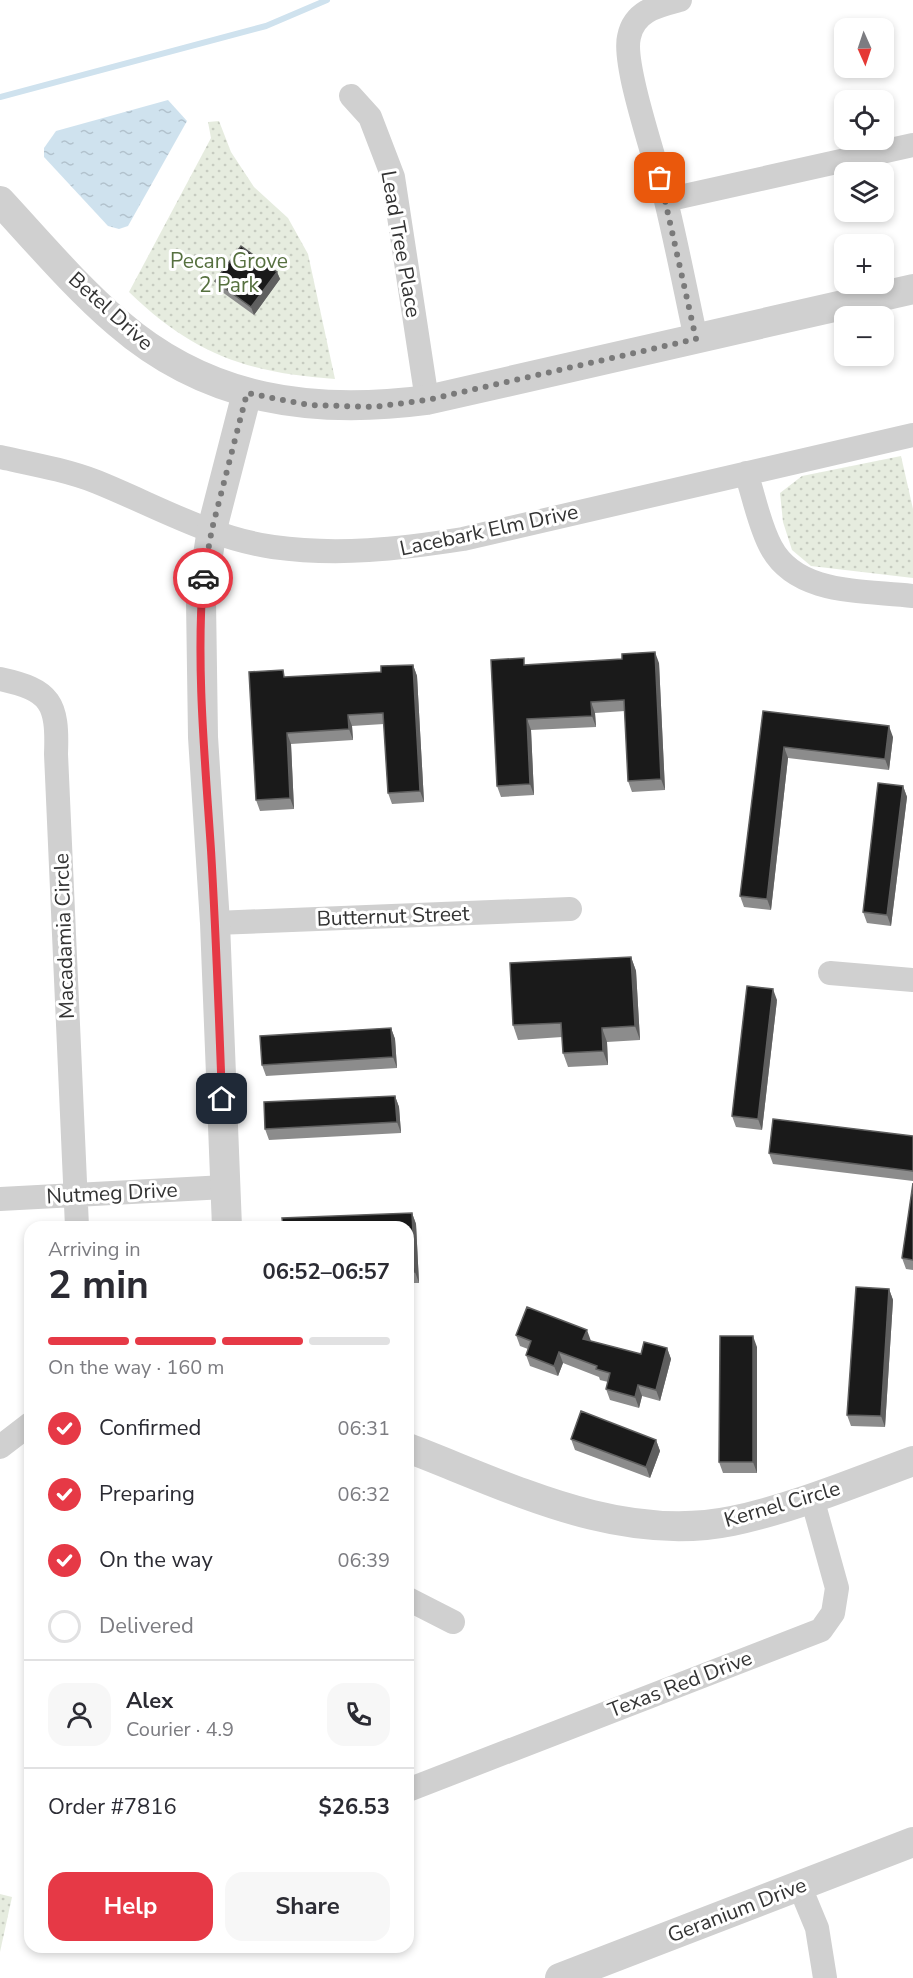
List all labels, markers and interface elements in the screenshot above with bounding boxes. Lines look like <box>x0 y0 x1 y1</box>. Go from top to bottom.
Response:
north arrow <box>834 18 894 78</box>
map controls <box>834 18 894 366</box>
button: locate <box>834 90 894 150</box>
pin <box>634 152 685 203</box>
icon: bag <box>643 161 676 194</box>
button: layers <box>834 162 894 222</box>
street label: Lead Tree Place <box>374 168 428 320</box>
button: + <box>834 234 894 294</box>
park label: Pecan Grove 2 Park <box>170 247 288 299</box>
street label: Betel Drive <box>63 265 159 357</box>
button: − <box>834 306 894 366</box>
street label: Lacebark Elm Drive <box>397 497 581 563</box>
courier <box>173 548 233 608</box>
icon: car <box>187 562 220 595</box>
street label: Macadamia Circle <box>47 853 81 1019</box>
street label: Butternut Street <box>316 899 470 933</box>
pin <box>196 1073 247 1124</box>
icon: home <box>205 1082 238 1115</box>
street label: Nutmeg Drive <box>46 1176 178 1210</box>
text: Arriving in <box>48 1236 141 1263</box>
text: 06:52–06:57 <box>262 1257 390 1287</box>
text: 2 min <box>48 1259 149 1312</box>
text: On the way · 160 m <box>48 1354 224 1381</box>
icon: check <box>48 1412 81 1445</box>
text: Confirmed <box>99 1413 201 1443</box>
text: 06:31 <box>337 1415 390 1442</box>
street label: Kernel Circle <box>721 1474 843 1534</box>
icon: check <box>48 1478 81 1511</box>
text: Preparing <box>99 1479 195 1509</box>
text: 06:32 <box>337 1481 390 1508</box>
icon: check <box>48 1544 81 1577</box>
text: On the way <box>99 1545 213 1575</box>
text: 06:39 <box>337 1547 390 1574</box>
text: Delivered <box>99 1611 194 1641</box>
street label: Texas Red Drive <box>604 1644 756 1724</box>
button: person <box>48 1683 111 1746</box>
button: phone <box>327 1683 390 1746</box>
text: Alex <box>126 1686 173 1716</box>
text: Courier · 4.9 <box>126 1716 234 1743</box>
text: Order #7816 <box>48 1792 177 1822</box>
text: $26.53 <box>319 1792 390 1822</box>
street label: Geranium Drive <box>663 1871 811 1949</box>
button: Help <box>48 1872 213 1941</box>
button: Share <box>225 1872 390 1941</box>

